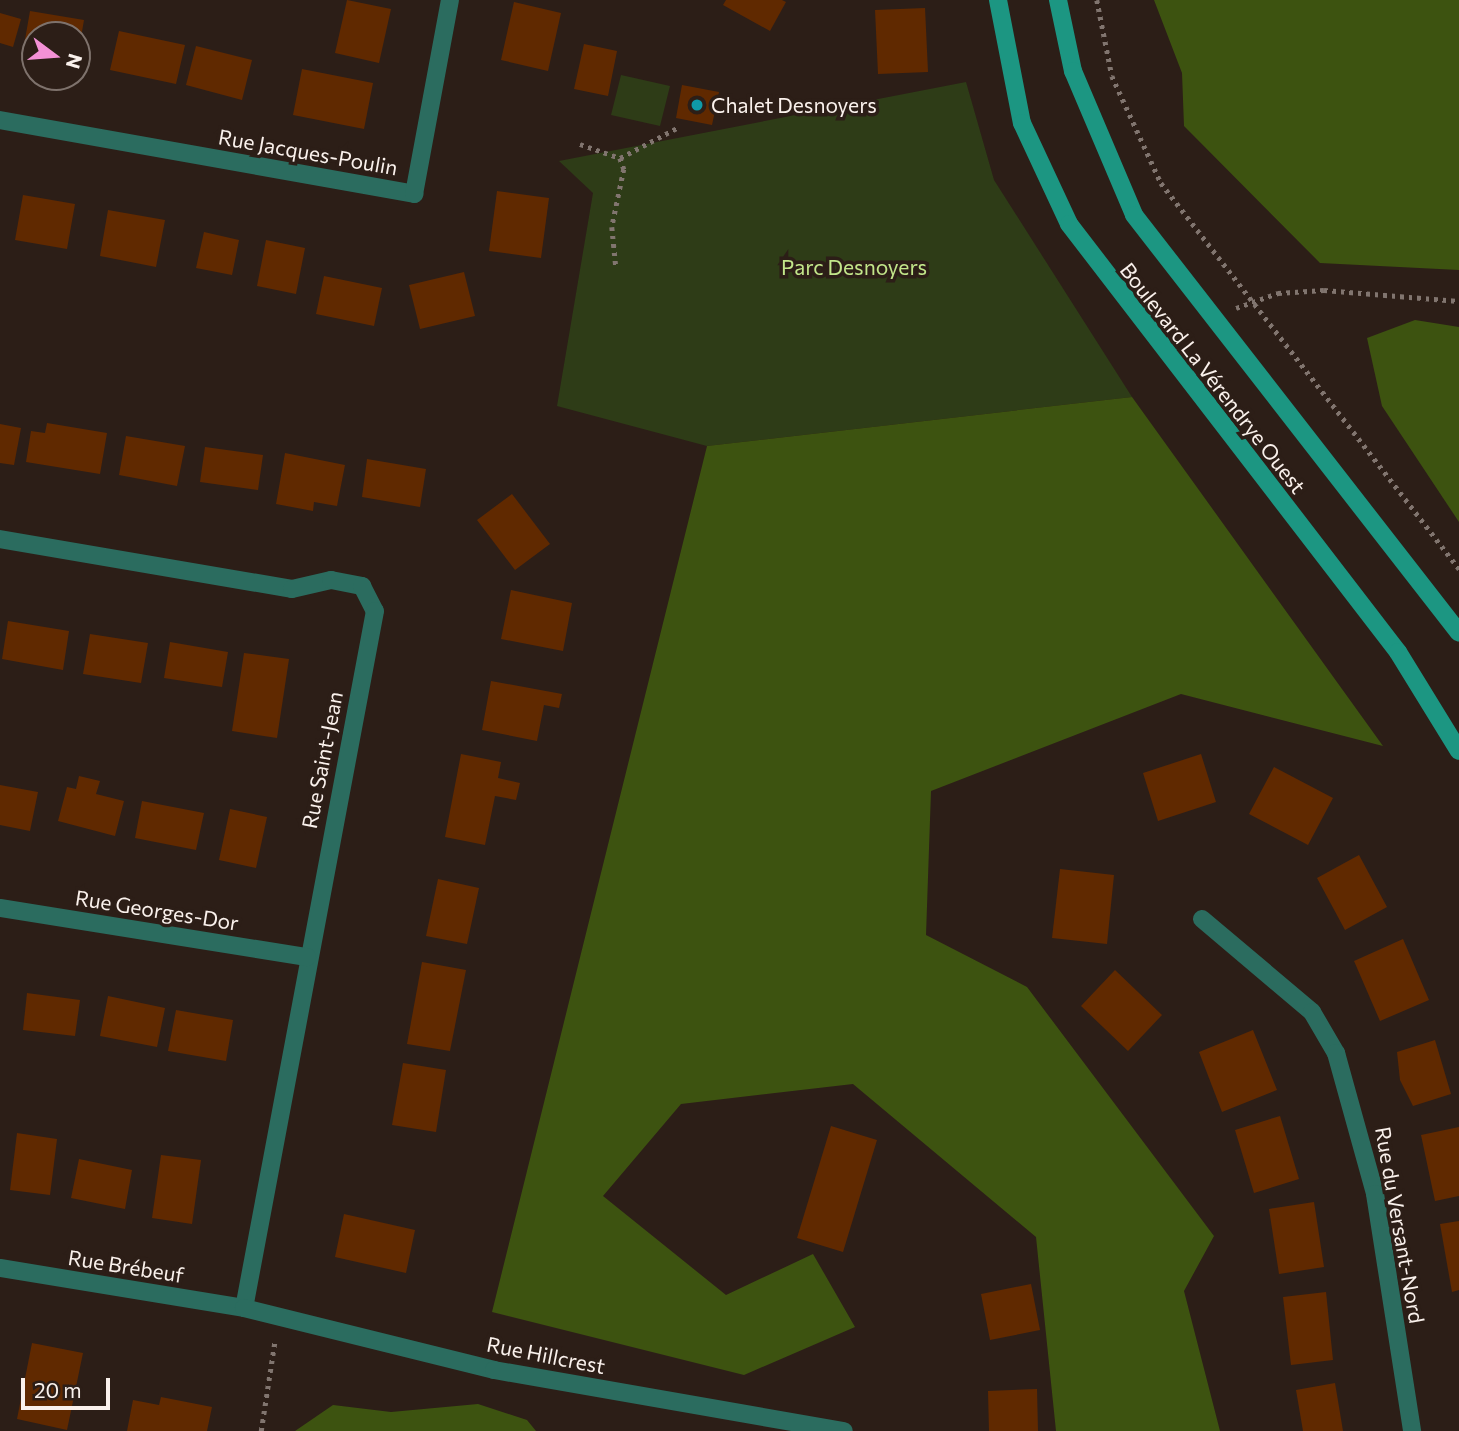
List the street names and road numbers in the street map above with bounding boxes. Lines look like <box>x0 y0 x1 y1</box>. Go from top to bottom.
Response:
street label: Rue Jacques-Poulin <box>216 124 400 180</box>
street label: Boulevard La Vérendrye Ouest <box>1115 258 1311 498</box>
street label: Rue Saint-Jean <box>296 689 348 831</box>
street label: Rue Georges-Dor <box>73 885 241 935</box>
street label: Rue du Versant-Nord <box>1370 1125 1430 1325</box>
street label: Rue Brébeuf <box>66 1244 186 1288</box>
street label: Rue Hillcrest <box>485 1331 607 1379</box>

